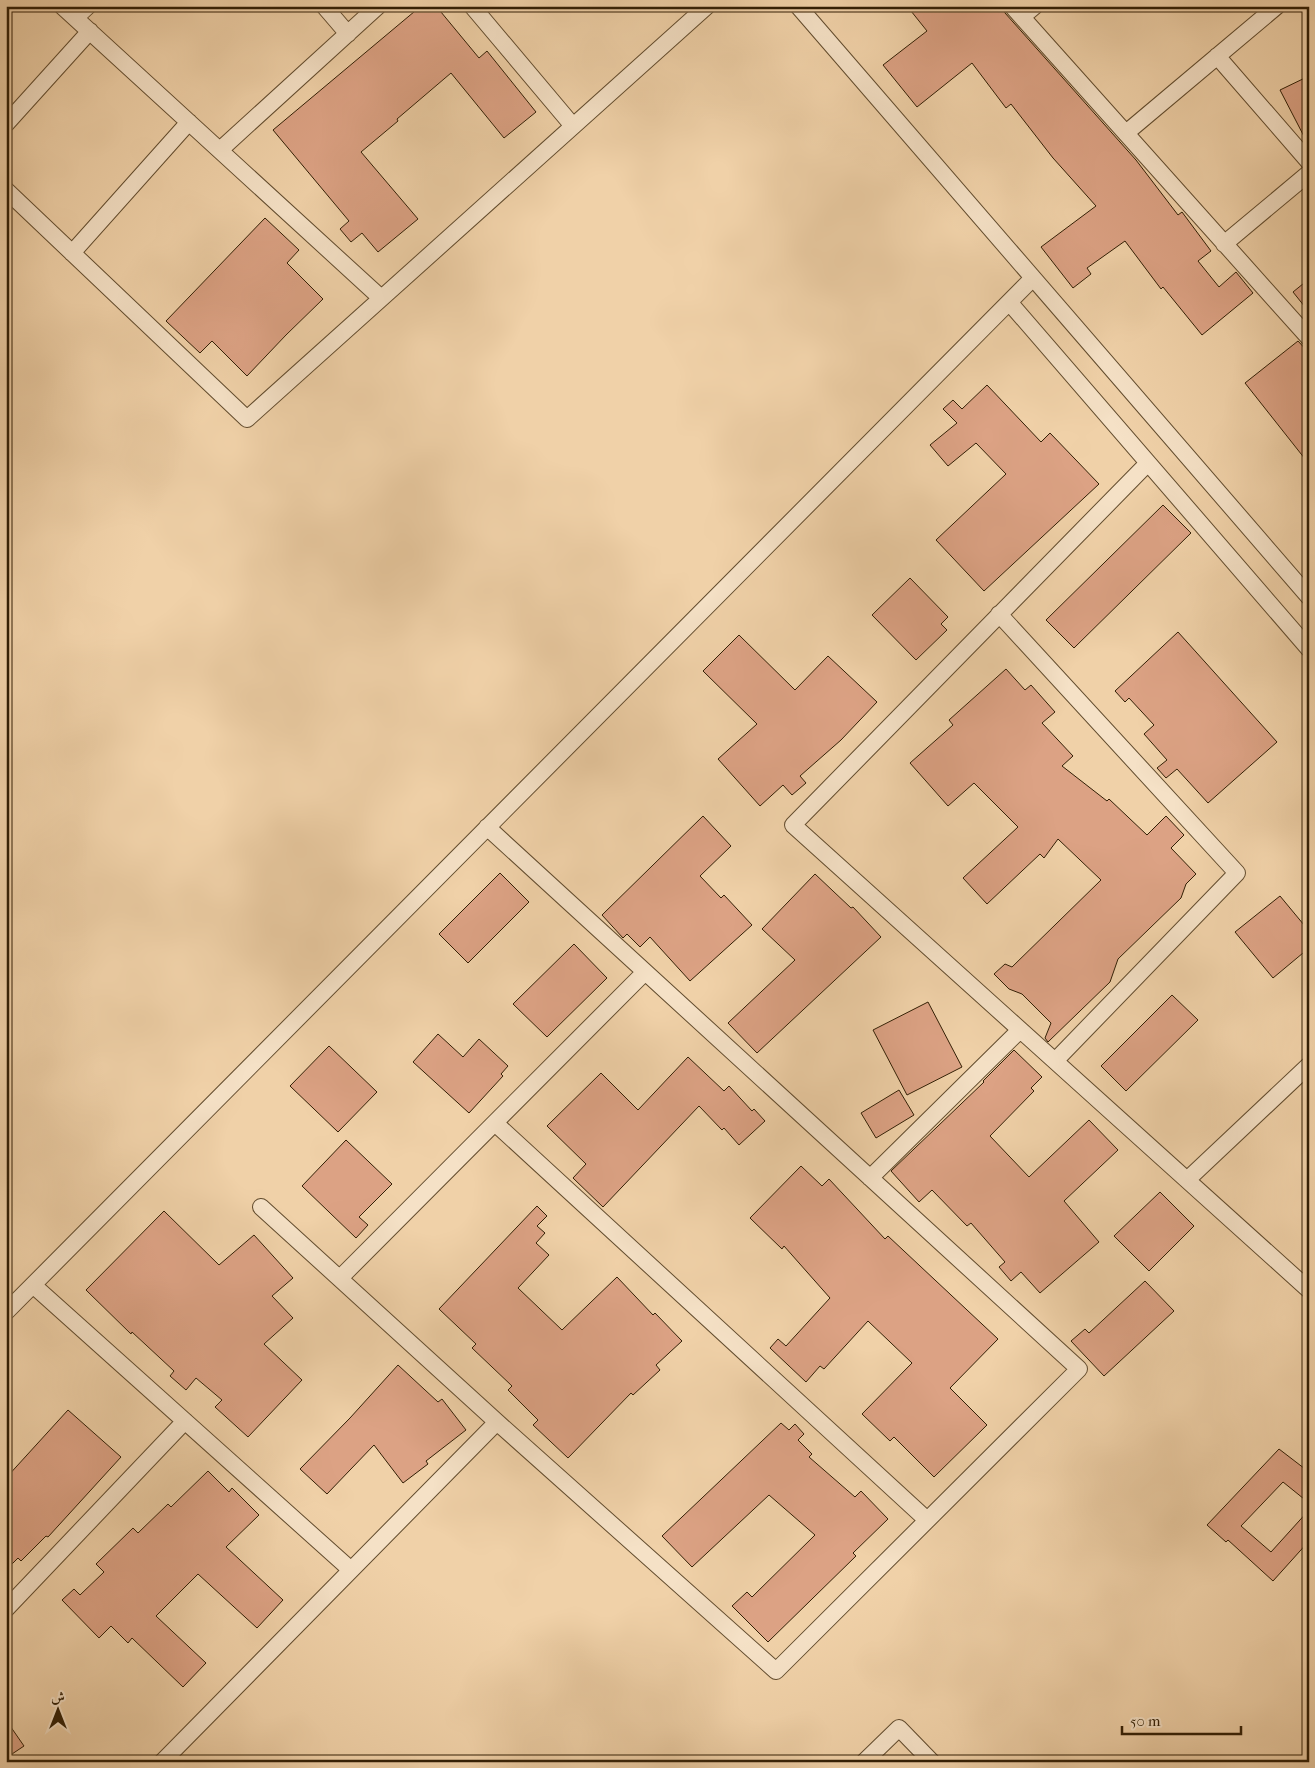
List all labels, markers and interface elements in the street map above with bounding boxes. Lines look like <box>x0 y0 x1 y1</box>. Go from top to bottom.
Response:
north arrow <box>32 1686 82 1736</box>
text: ش <box>51 1689 65 1706</box>
scale bar <box>1122 1703 1241 1735</box>
text: 50 m <box>1130 1712 1161 1730</box>

